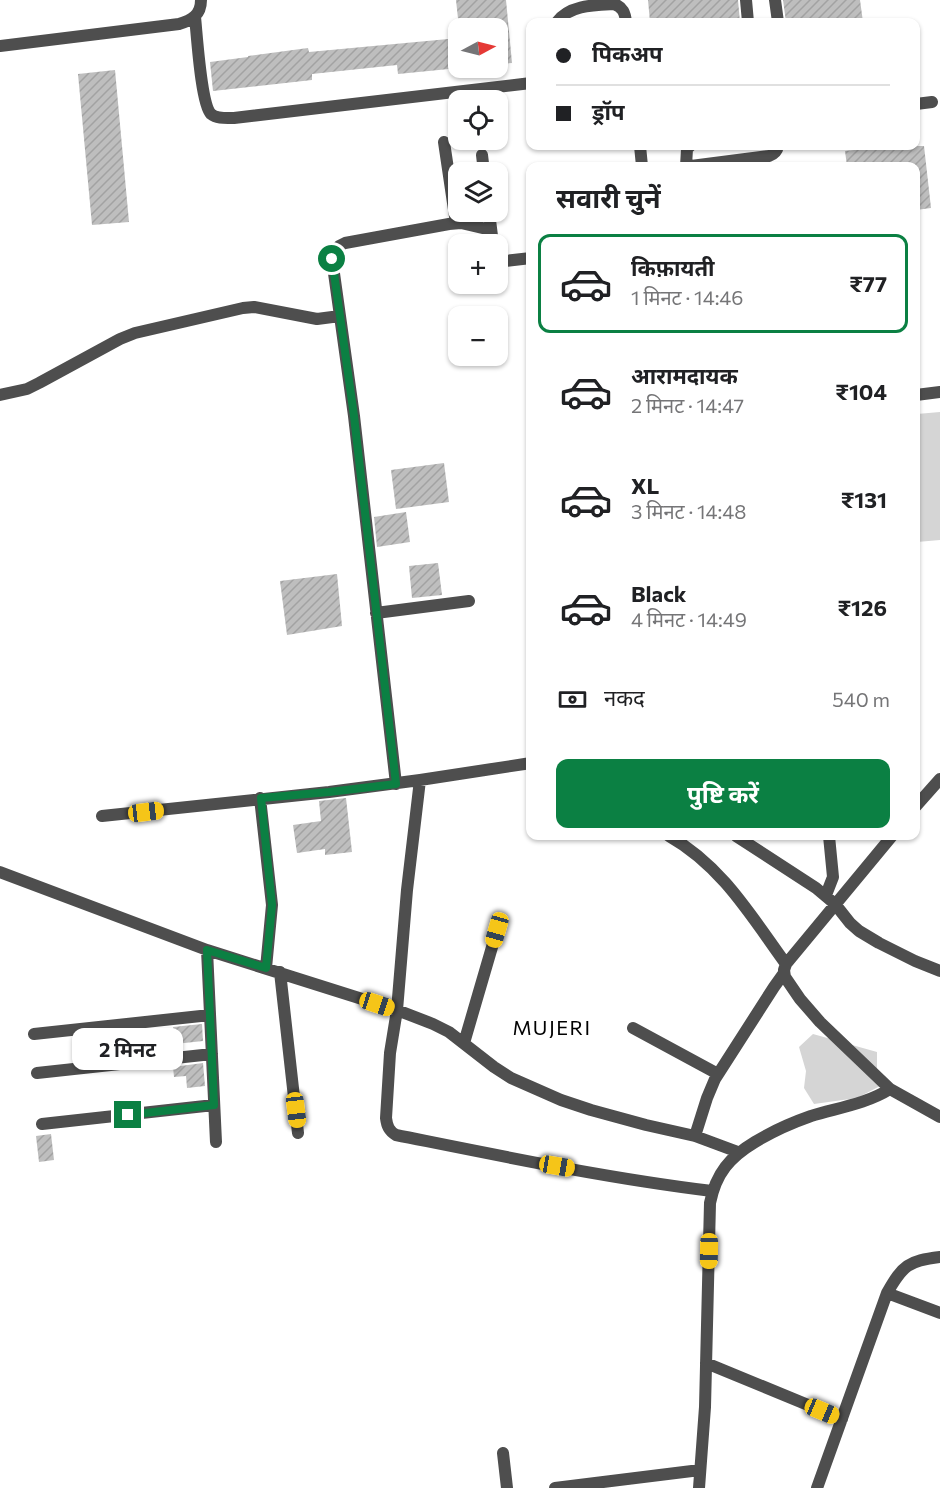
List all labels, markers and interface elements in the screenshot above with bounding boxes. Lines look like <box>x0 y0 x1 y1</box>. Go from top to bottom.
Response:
north arrow <box>448 18 508 78</box>
map controls <box>448 18 508 366</box>
text: पिकअप <box>592 40 663 67</box>
button: locate <box>448 90 508 150</box>
text: ड्रॉप <box>592 98 625 125</box>
button: layers <box>448 162 508 222</box>
text: सवारी चुनें <box>556 181 661 214</box>
button: + <box>448 234 508 294</box>
route start <box>318 245 345 272</box>
text: किफ़ायती <box>631 254 715 281</box>
icon: car <box>559 257 613 311</box>
text: ₹77 <box>849 270 887 297</box>
text: 1 मिनट · 14:46 <box>631 285 744 309</box>
button: − <box>448 306 508 366</box>
text: आरामदायक <box>631 362 738 389</box>
icon: car <box>559 365 613 419</box>
text: ₹104 <box>835 378 887 405</box>
text: 2 मिनट · 14:47 <box>631 393 744 417</box>
text: XL <box>631 472 659 499</box>
icon: car <box>559 473 613 527</box>
text: ₹131 <box>841 486 887 513</box>
text: 3 मिनट · 14:48 <box>631 499 746 523</box>
text: Black <box>631 580 686 607</box>
icon: car <box>559 581 613 635</box>
text: ₹126 <box>837 594 887 621</box>
text: 4 मिनट · 14:49 <box>631 607 747 631</box>
icon: cash <box>556 683 589 716</box>
text: नकद <box>604 684 645 711</box>
text: 540 m <box>832 687 890 711</box>
button: पुष्टि करें <box>556 759 890 828</box>
car <box>127 801 165 823</box>
car <box>483 910 511 950</box>
car <box>357 990 397 1018</box>
district label: MUJERI <box>512 1015 592 1039</box>
callout: 2 मिनट <box>72 1028 184 1070</box>
text: 2 मिनट <box>99 1037 156 1061</box>
car <box>285 1091 307 1129</box>
route end <box>114 1101 141 1128</box>
car <box>538 1154 576 1178</box>
car <box>700 1233 718 1269</box>
car <box>802 1396 842 1426</box>

